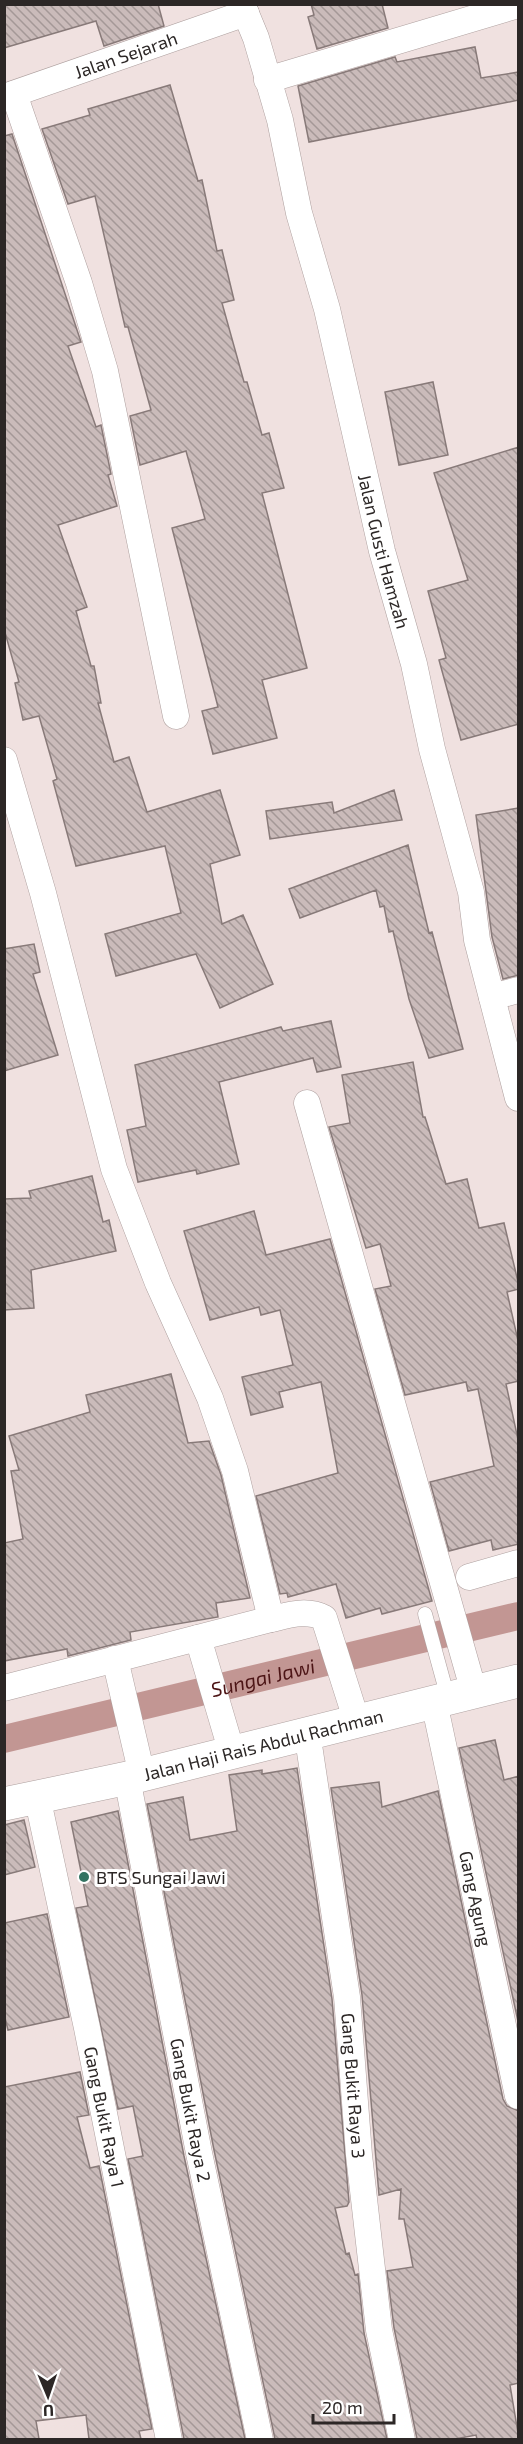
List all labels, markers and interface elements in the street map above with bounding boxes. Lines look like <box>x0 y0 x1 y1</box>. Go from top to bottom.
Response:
street label: Jalan Sejarah <box>71 27 180 83</box>
street label: Jalan Gusti Hamzah <box>354 472 414 631</box>
water label: Sungai Jawi <box>208 1653 317 1701</box>
street label: Jalan Haji Rais Abdul Rachman <box>141 1704 385 1785</box>
street label: Gang Agung <box>455 1849 497 1948</box>
place label: BTS Sungai Jawi <box>96 1866 226 1888</box>
marker: BTS Sungai Jawi <box>77 1870 91 1884</box>
street label: Gang Bukit Raya 3 <box>337 2012 370 2159</box>
street label: Gang Bukit Raya 2 <box>166 2036 216 2184</box>
street label: Gang Bukit Raya 1 <box>80 2045 129 2189</box>
north arrow <box>18 2366 78 2426</box>
scale bar <box>313 2387 394 2425</box>
text: 20 m <box>322 2396 363 2418</box>
text: U <box>43 2402 54 2421</box>

